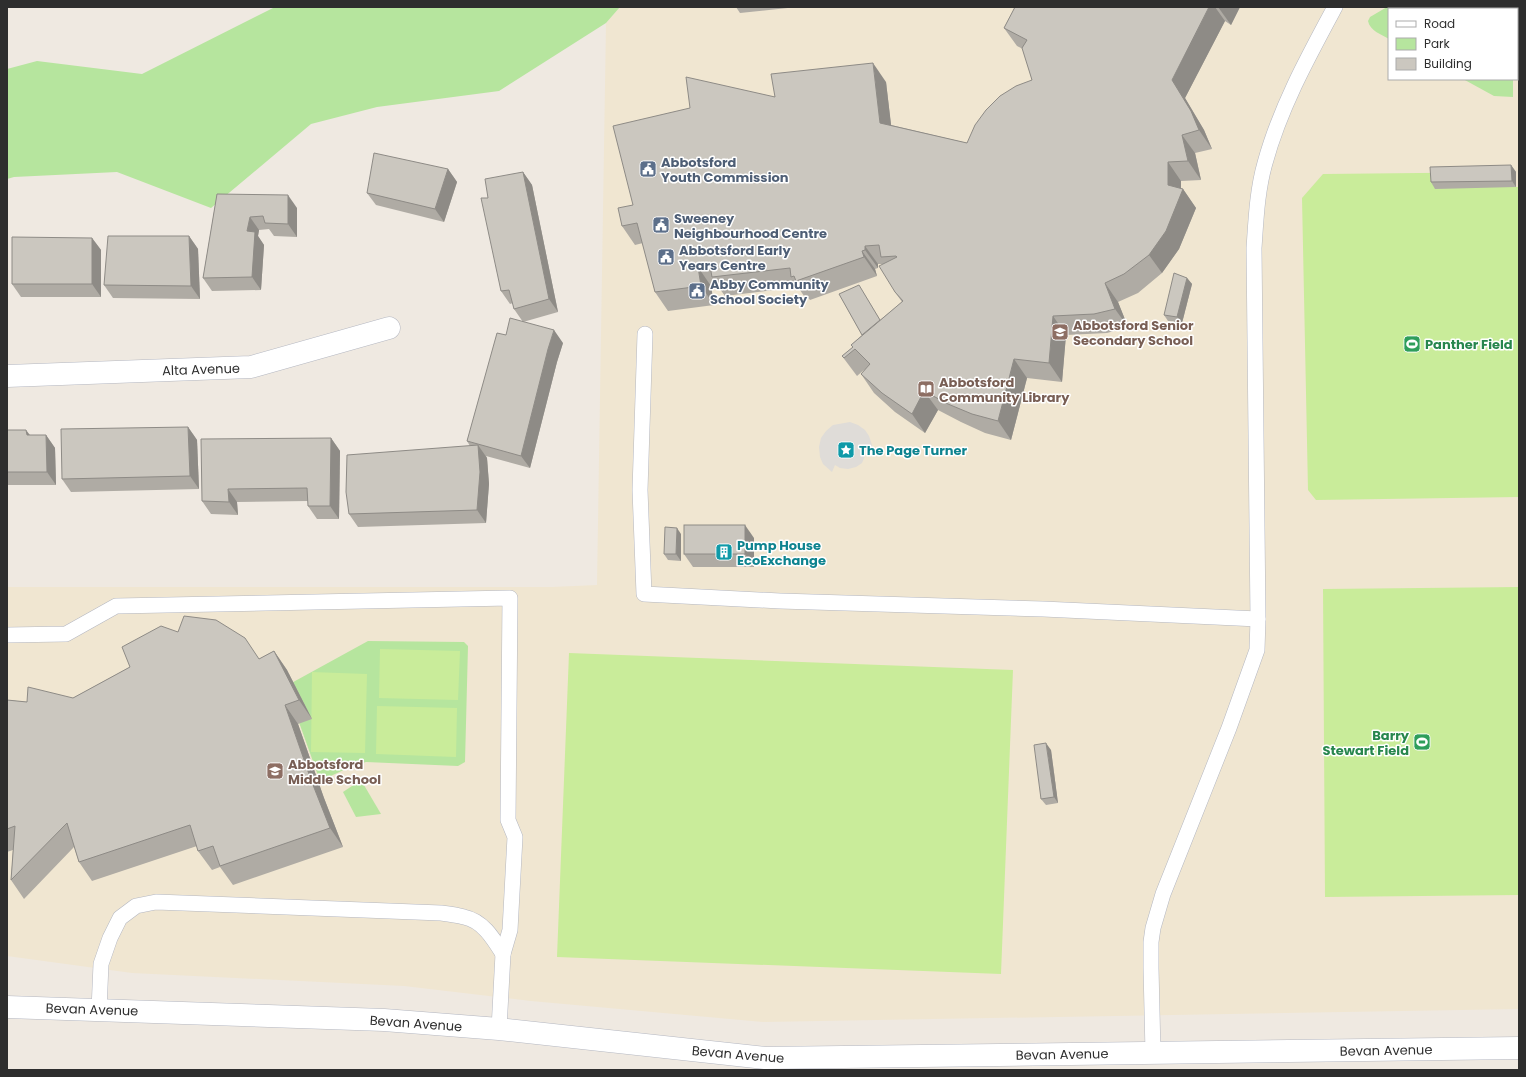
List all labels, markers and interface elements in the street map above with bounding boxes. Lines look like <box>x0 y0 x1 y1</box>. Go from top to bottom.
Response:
legend <box>1388 8 1518 80</box>
text: Road <box>1424 15 1455 32</box>
text: Park <box>1424 35 1451 52</box>
text: Building <box>1424 55 1472 72</box>
place label: Abbotsford Youth Commission <box>661 153 789 187</box>
public building icon: Abbotsford Youth Commission <box>638 159 658 179</box>
place label: Sweeney Neighbourhood Centre <box>674 209 827 243</box>
public building icon: Sweeney Neighbourhood Centre <box>651 215 671 235</box>
place label: Abbotsford Early Years Centre <box>679 241 791 275</box>
public building icon: Abbotsford Early Years Centre <box>656 247 676 267</box>
place label: Abby Community School Society <box>710 275 830 309</box>
public building icon: Abby Community School Society <box>687 281 707 301</box>
place label: Abbotsford Senior Secondary School <box>1073 316 1194 350</box>
school or university icon: Abbotsford Senior Secondary School <box>1050 322 1070 342</box>
sports icon: Panther Field <box>1402 334 1422 354</box>
place label: Panther Field <box>1425 335 1513 354</box>
street label: Alta Avenue <box>162 359 240 380</box>
place label: Abbotsford Community Library <box>939 373 1070 407</box>
library icon: Abbotsford Community Library <box>916 379 936 399</box>
place icon: The Page Turner <box>836 440 856 460</box>
place label: The Page Turner <box>859 441 968 460</box>
place label: Pump House EcoExchange <box>737 536 826 570</box>
building icon: Pump House EcoExchange <box>714 542 734 562</box>
place label: Barry Stewart Field <box>1322 726 1410 760</box>
sports icon: Barry Stewart Field <box>1412 732 1432 752</box>
place label: Abbotsford Middle School <box>288 755 381 789</box>
school or university icon: Abbotsford Middle School <box>265 761 285 781</box>
street label: Bevan Avenue <box>45 998 139 1021</box>
street label: Bevan Avenue <box>369 1011 463 1036</box>
street label: Bevan Avenue <box>1339 1040 1433 1061</box>
street label: Bevan Avenue <box>691 1041 785 1068</box>
street label: Bevan Avenue <box>1015 1044 1109 1065</box>

